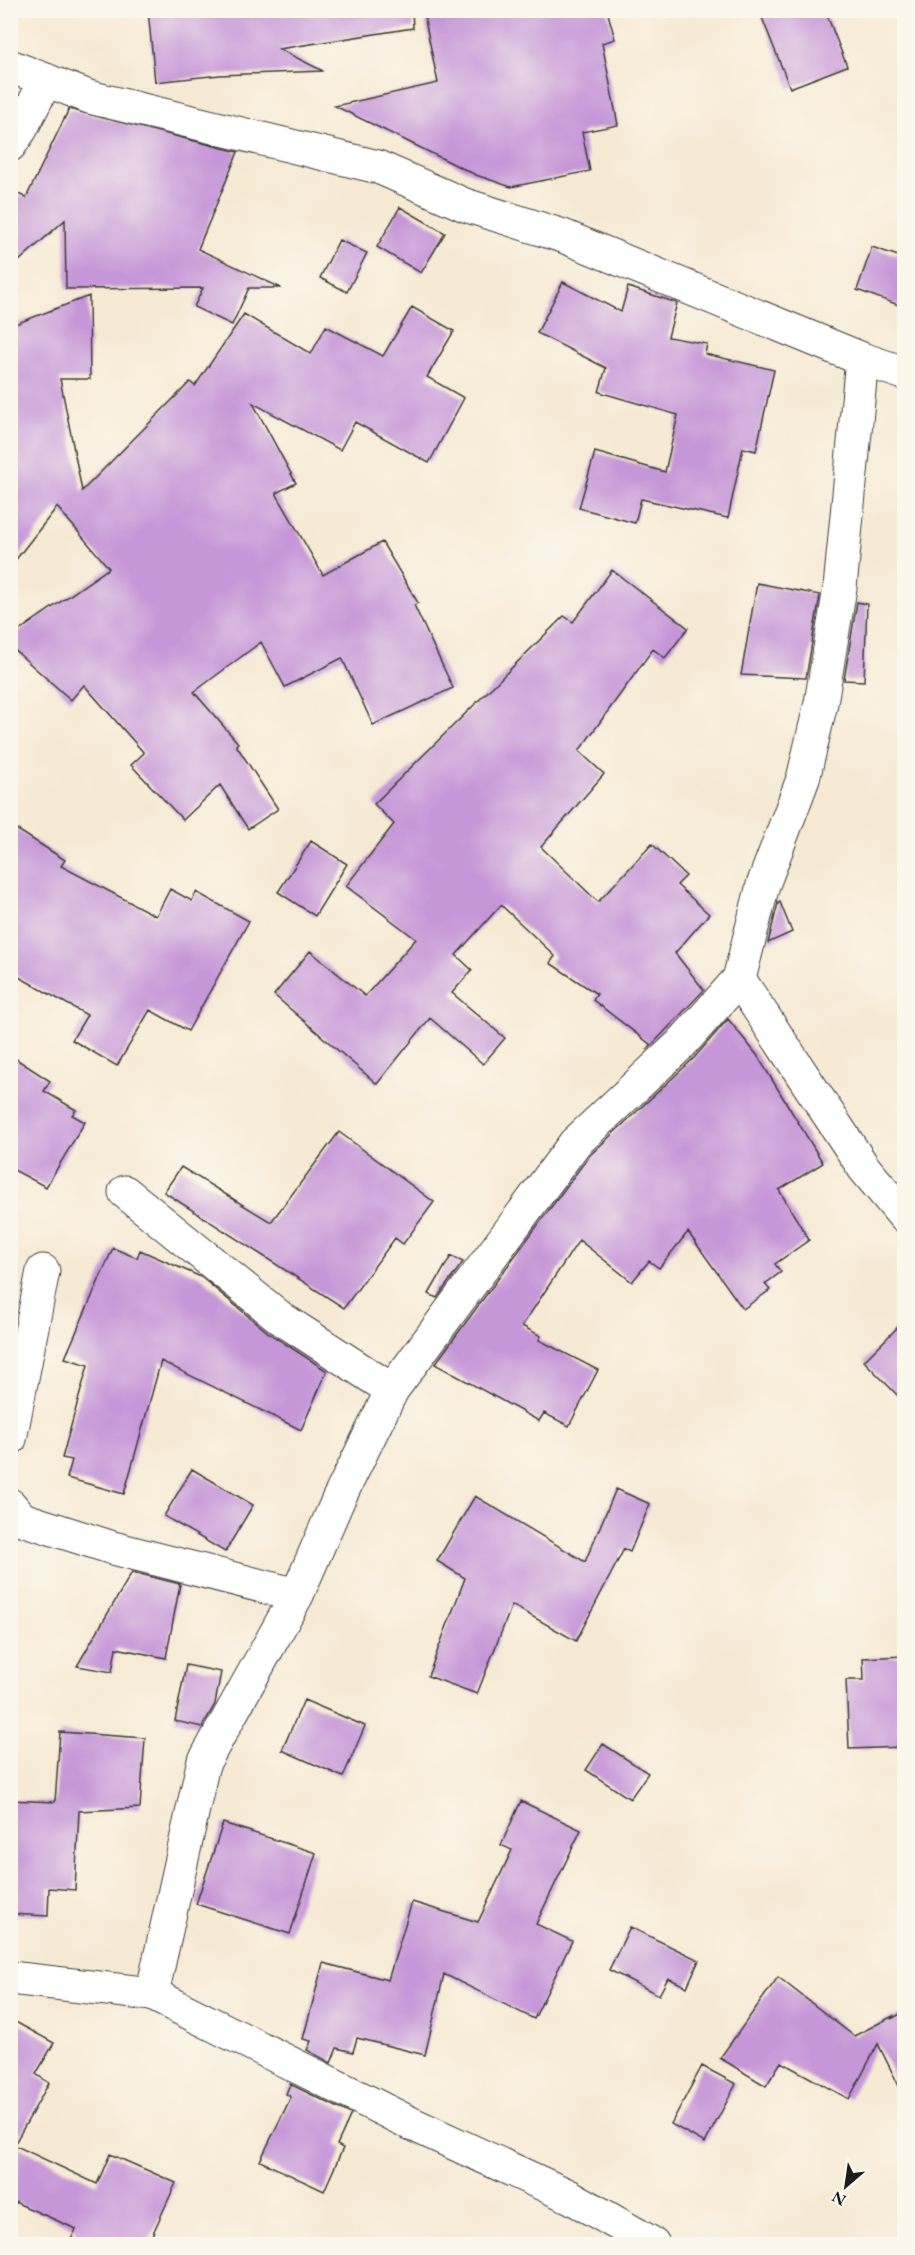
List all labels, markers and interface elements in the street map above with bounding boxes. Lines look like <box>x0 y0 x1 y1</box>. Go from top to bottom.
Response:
north arrow <box>816 2156 876 2216</box>
text: N <box>828 2186 850 2211</box>

